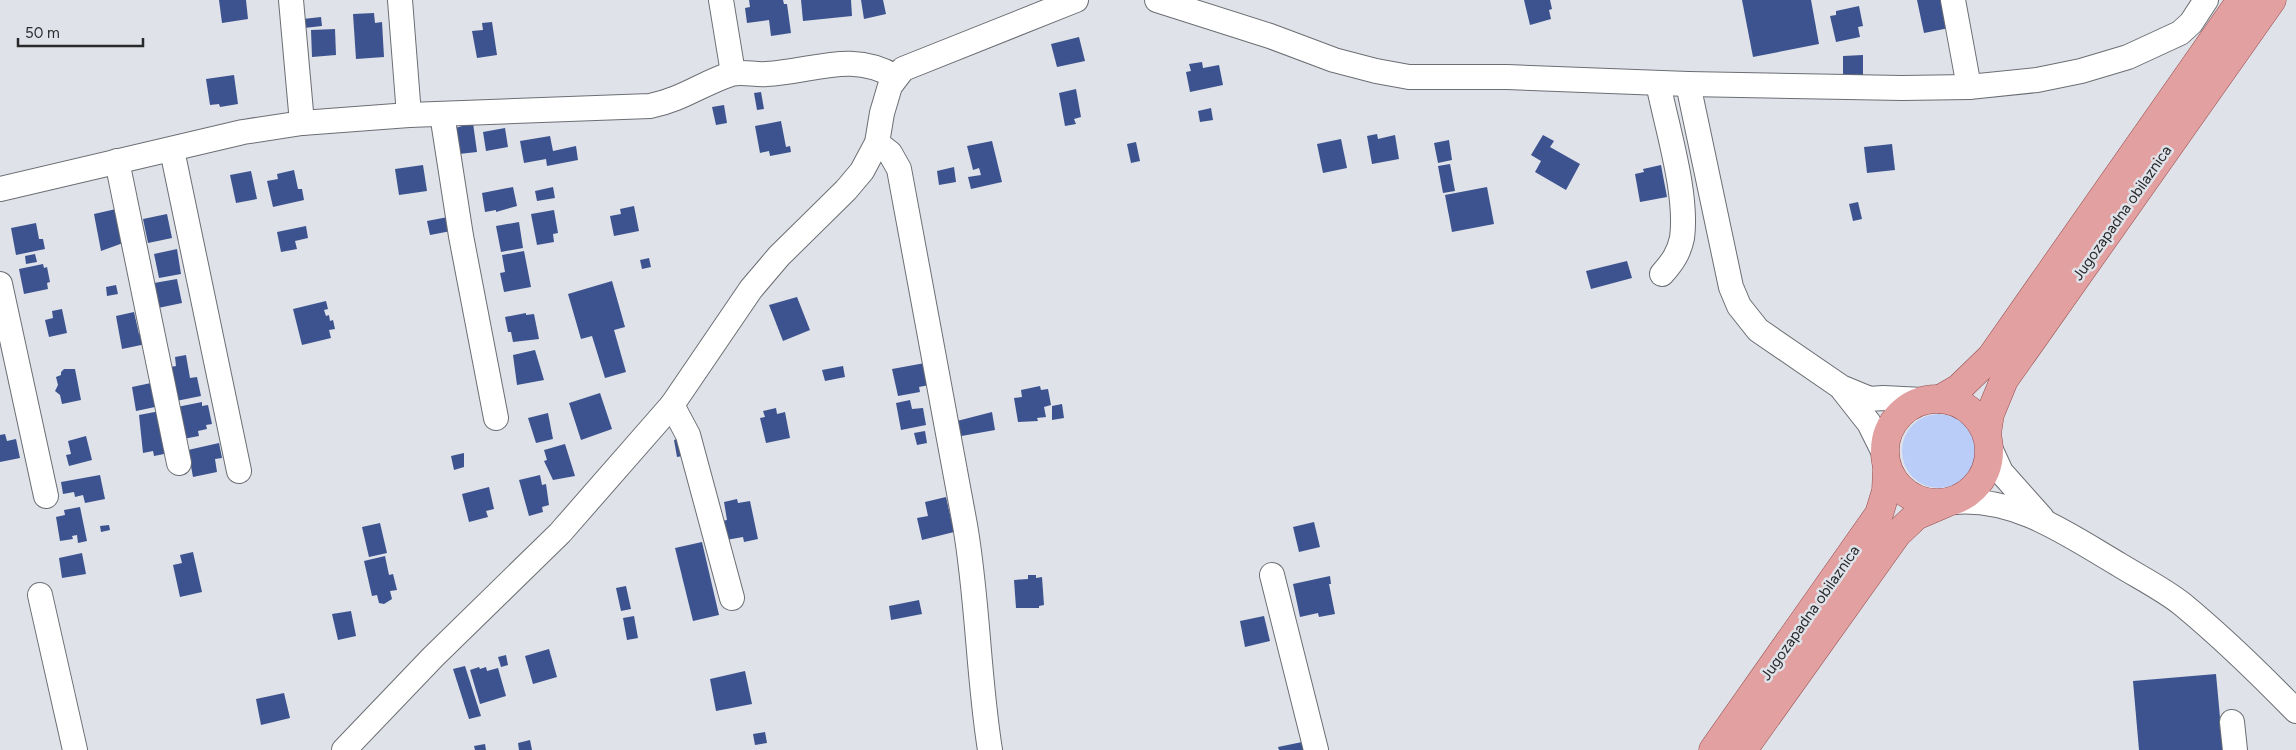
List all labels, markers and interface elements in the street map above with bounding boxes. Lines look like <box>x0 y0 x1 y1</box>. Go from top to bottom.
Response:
scale bar <box>18 15 142 47</box>
text: 50 m <box>25 24 60 42</box>
street label: Jugozapadna obilaznica <box>2069 142 2175 284</box>
street label: Jugozapadna obilaznica <box>1757 542 1863 684</box>

